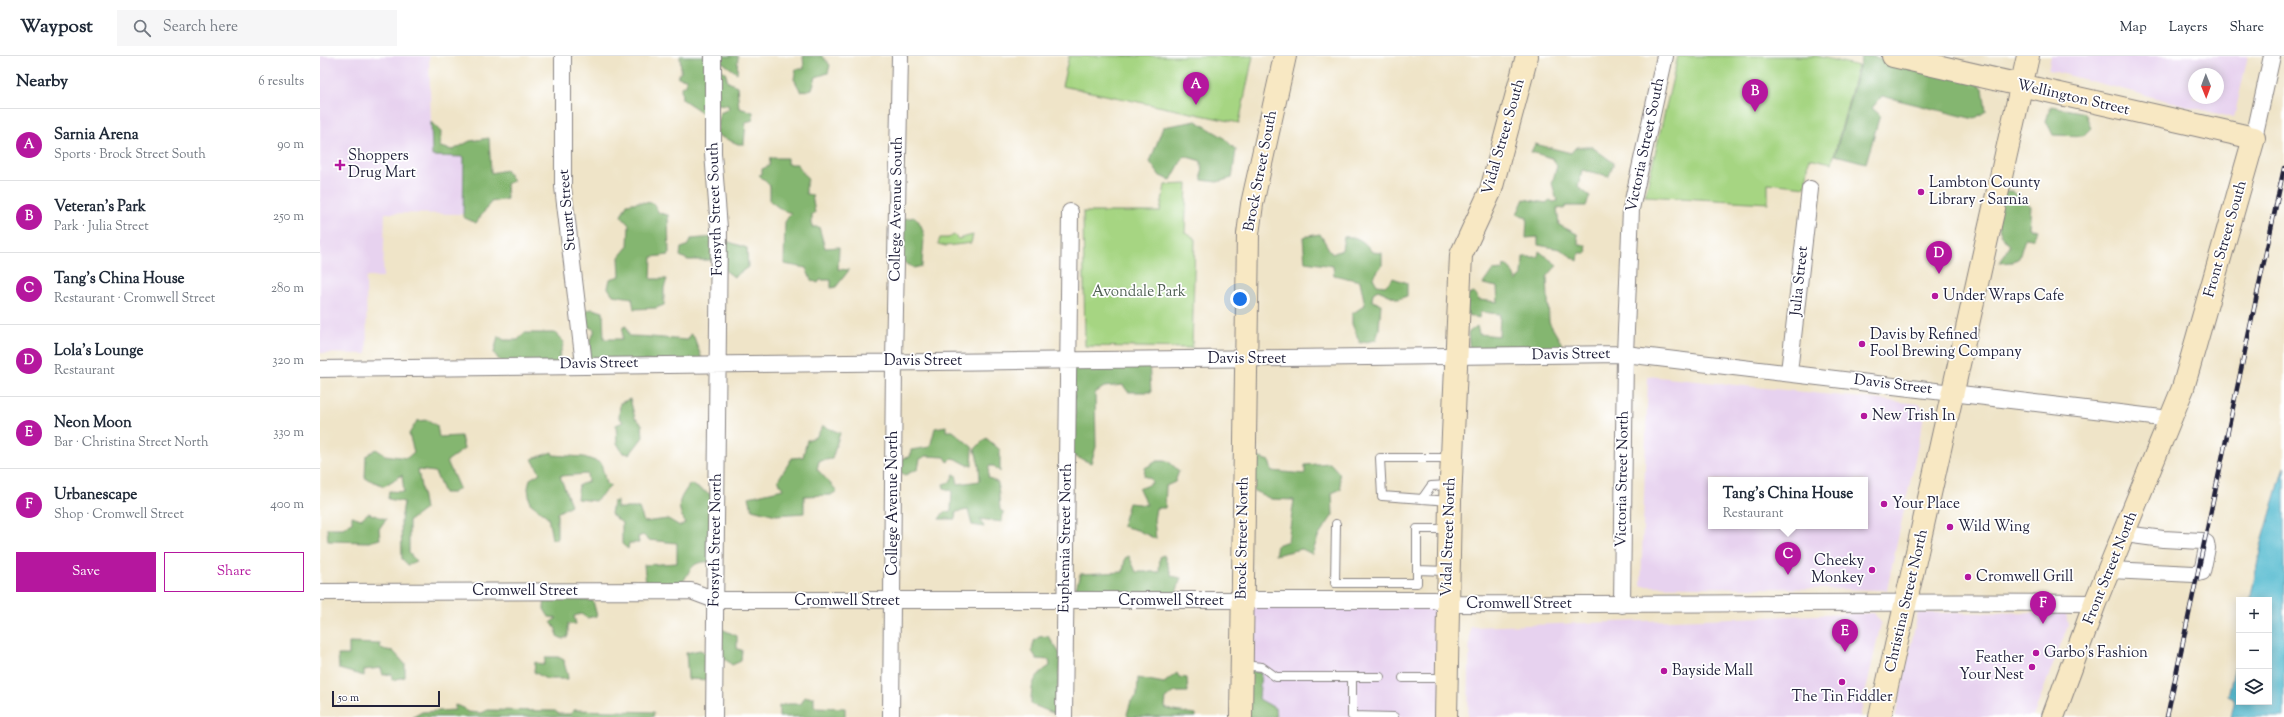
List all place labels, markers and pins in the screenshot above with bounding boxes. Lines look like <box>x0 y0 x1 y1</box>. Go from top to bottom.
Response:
pin: A <box>1183 72 1209 105</box>
pin: B <box>1742 79 1768 112</box>
place label: Shoppers Drug Mart <box>348 146 416 184</box>
marker: Shoppers Drug Mart <box>335 160 345 170</box>
place label: Lambton County Library - Sarnia <box>1929 173 2041 211</box>
marker: Lambton County Library - Sarnia <box>1916 187 1926 197</box>
pin: D <box>1926 241 1952 274</box>
place label: Under Wraps Cafe <box>1943 286 2064 307</box>
marker: Under Wraps Cafe <box>1930 291 1940 301</box>
place label: Davis by Refined Fool Brewing Company <box>1870 325 2022 363</box>
marker: Davis by Refined Fool Brewing Company <box>1857 339 1867 349</box>
place label: New Trish In <box>1872 406 1956 427</box>
marker: New Trish In <box>1859 411 1869 421</box>
place label: Your Place <box>1892 494 1960 515</box>
marker: Your Place <box>1879 499 1889 509</box>
place label: Wild Wing <box>1958 517 2030 538</box>
marker: Wild Wing <box>1945 522 1955 532</box>
pin: C <box>1775 542 1801 575</box>
place label: Cheeky Monkey <box>1811 551 1865 589</box>
marker: Cheeky Monkey <box>1867 565 1877 575</box>
place label: Cromwell Grill <box>1976 567 2073 588</box>
marker: Cromwell Grill <box>1963 572 1973 582</box>
pin: F <box>2030 591 2056 624</box>
pin: E <box>1832 619 1858 652</box>
place label: Garbo's Fashion <box>2044 643 2148 664</box>
place label: Feather Your Nest <box>1959 648 2024 686</box>
marker: Garbo's Fashion <box>2031 648 2041 658</box>
place label: Bayside Mall <box>1672 661 1753 682</box>
marker: Feather Your Nest <box>2027 662 2037 672</box>
marker: Bayside Mall <box>1659 666 1669 676</box>
marker: The Tin Fiddler <box>1837 677 1847 687</box>
place label: The Tin Fiddler <box>1791 687 1893 708</box>

